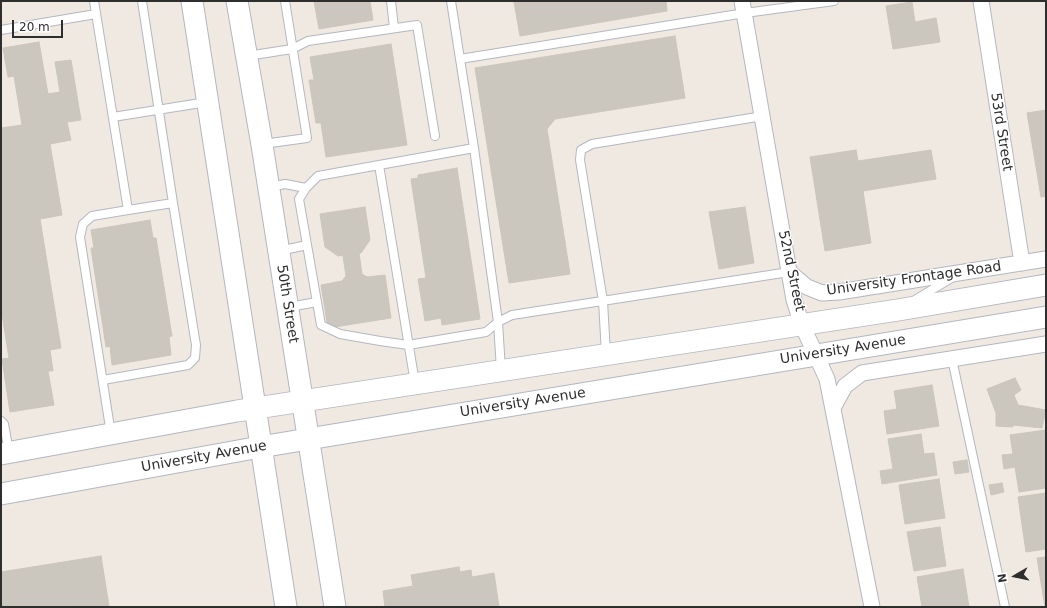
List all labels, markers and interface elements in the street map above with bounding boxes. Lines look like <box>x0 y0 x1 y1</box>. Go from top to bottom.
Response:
scale bar <box>14 12 65 38</box>
text: 20 m <box>19 20 50 34</box>
street label: 53rd Street <box>987 92 1015 172</box>
street label: 52nd Street <box>774 229 808 313</box>
street label: University Frontage Road <box>826 258 1002 300</box>
street label: 50th Street <box>273 264 301 344</box>
street label: University Avenue <box>779 332 907 368</box>
street label: University Avenue <box>459 385 587 421</box>
street label: University Avenue <box>140 438 268 476</box>
north arrow <box>995 556 1035 596</box>
text: N <box>996 572 1010 584</box>

